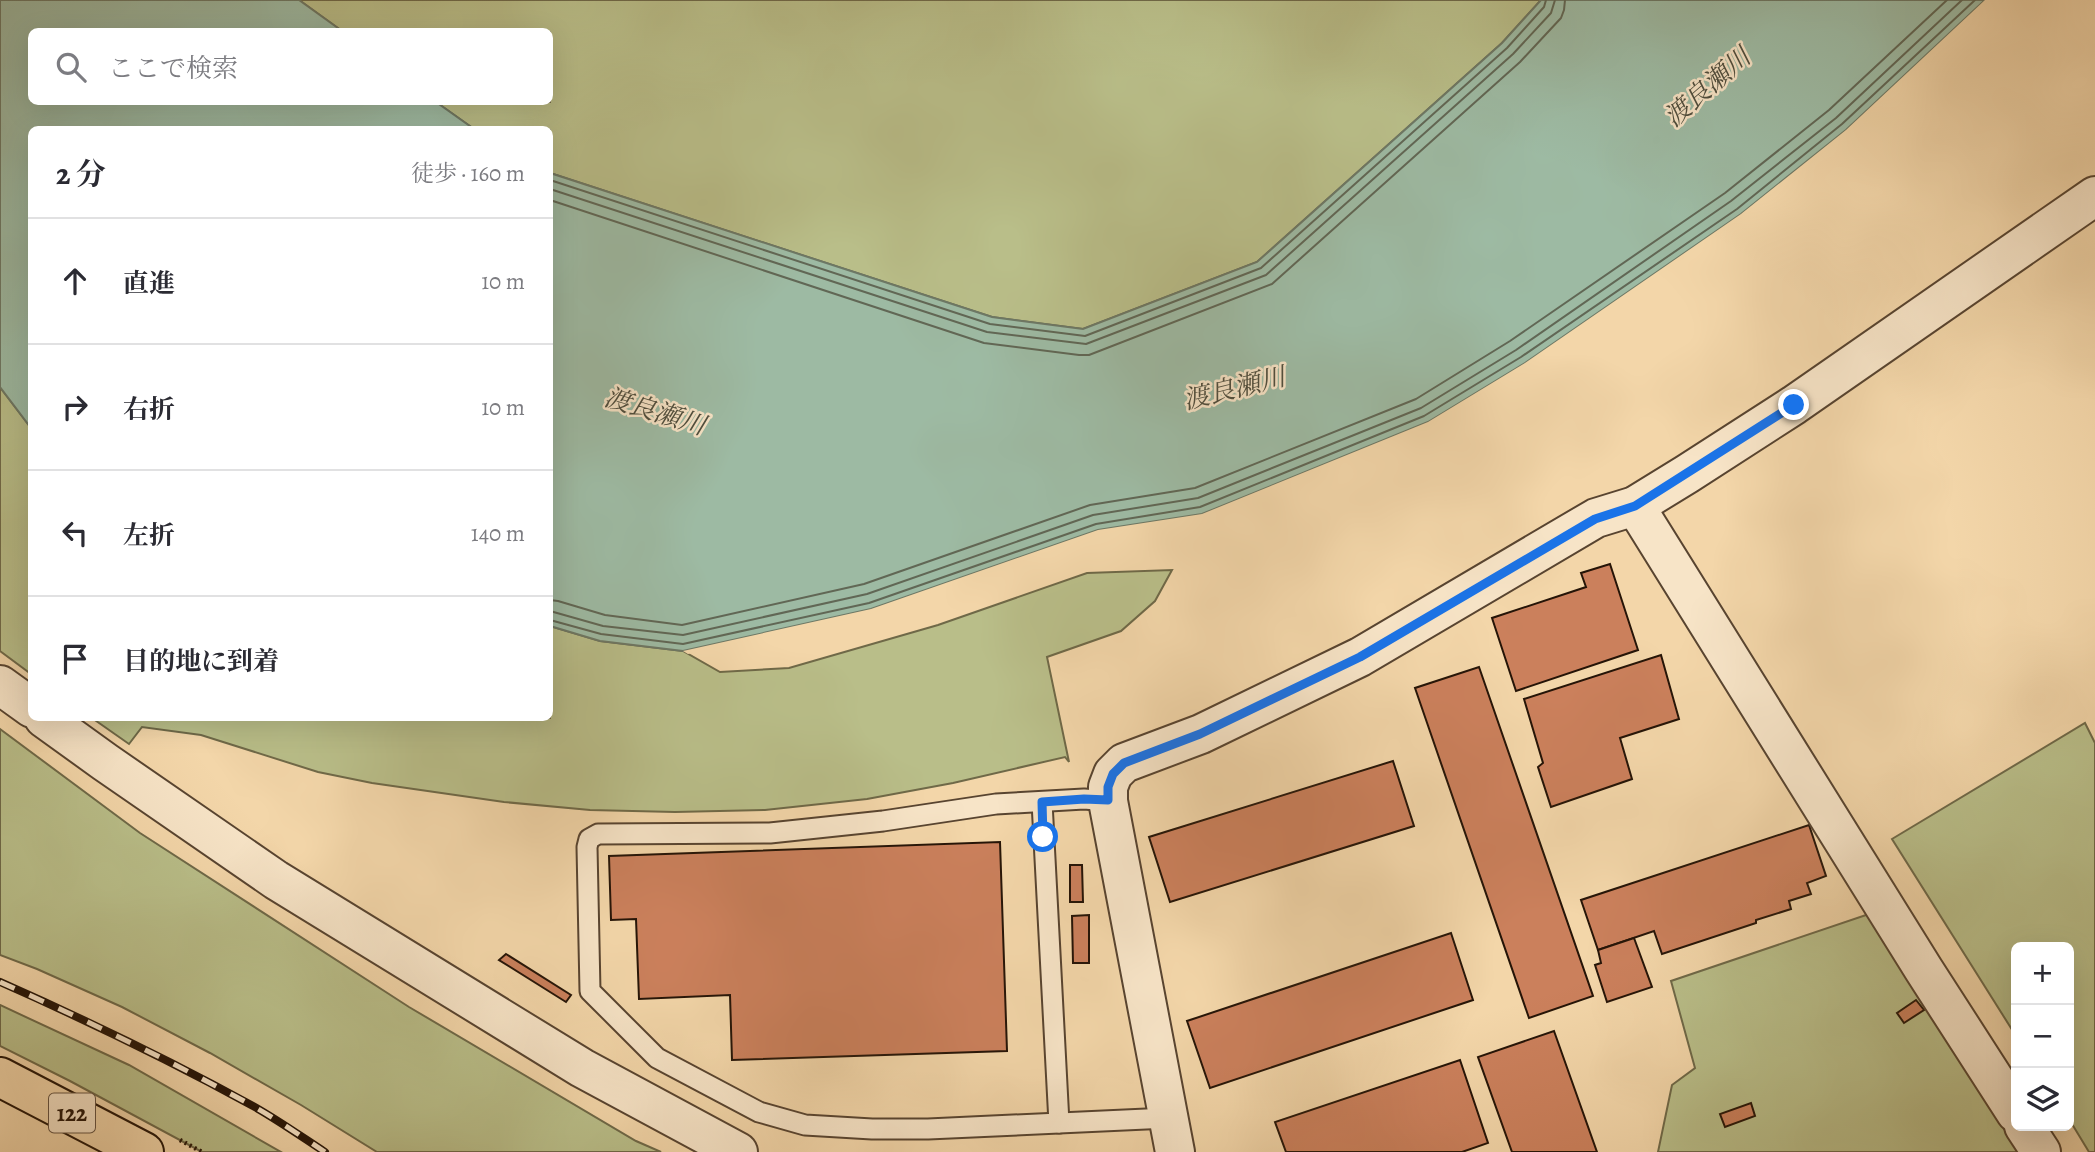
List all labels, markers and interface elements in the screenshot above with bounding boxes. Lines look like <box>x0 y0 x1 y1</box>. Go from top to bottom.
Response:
search box <box>28 28 553 105</box>
water label: 渡良瀬川 <box>1657 38 1760 135</box>
icon: search <box>52 48 90 86</box>
text: ここで検索 <box>108 51 238 86</box>
text: 2 分 <box>56 154 106 194</box>
text: 徒歩 · 160 m <box>411 158 525 189</box>
icon: ahead <box>56 262 94 300</box>
text: 直進 <box>123 266 175 301</box>
text: 10 m <box>481 266 525 297</box>
water label: 渡良瀬川 <box>1179 358 1292 418</box>
water label: 渡良瀬川 <box>600 380 713 444</box>
icon: right <box>56 388 94 426</box>
route end <box>1778 389 1809 420</box>
text: 右折 <box>123 392 175 427</box>
text: 10 m <box>481 392 525 423</box>
icon: left <box>56 514 94 552</box>
text: 左折 <box>123 518 175 553</box>
text: 140 m <box>471 518 525 549</box>
icon: arrive <box>56 640 94 678</box>
text: 目的地に到着 <box>123 644 279 679</box>
route start <box>1027 821 1058 852</box>
map controls <box>2011 942 2074 1131</box>
button: + <box>2011 942 2074 1005</box>
button: − <box>2011 1005 2074 1068</box>
button: layers <box>2011 1068 2074 1131</box>
road number: 122 <box>49 1094 95 1132</box>

